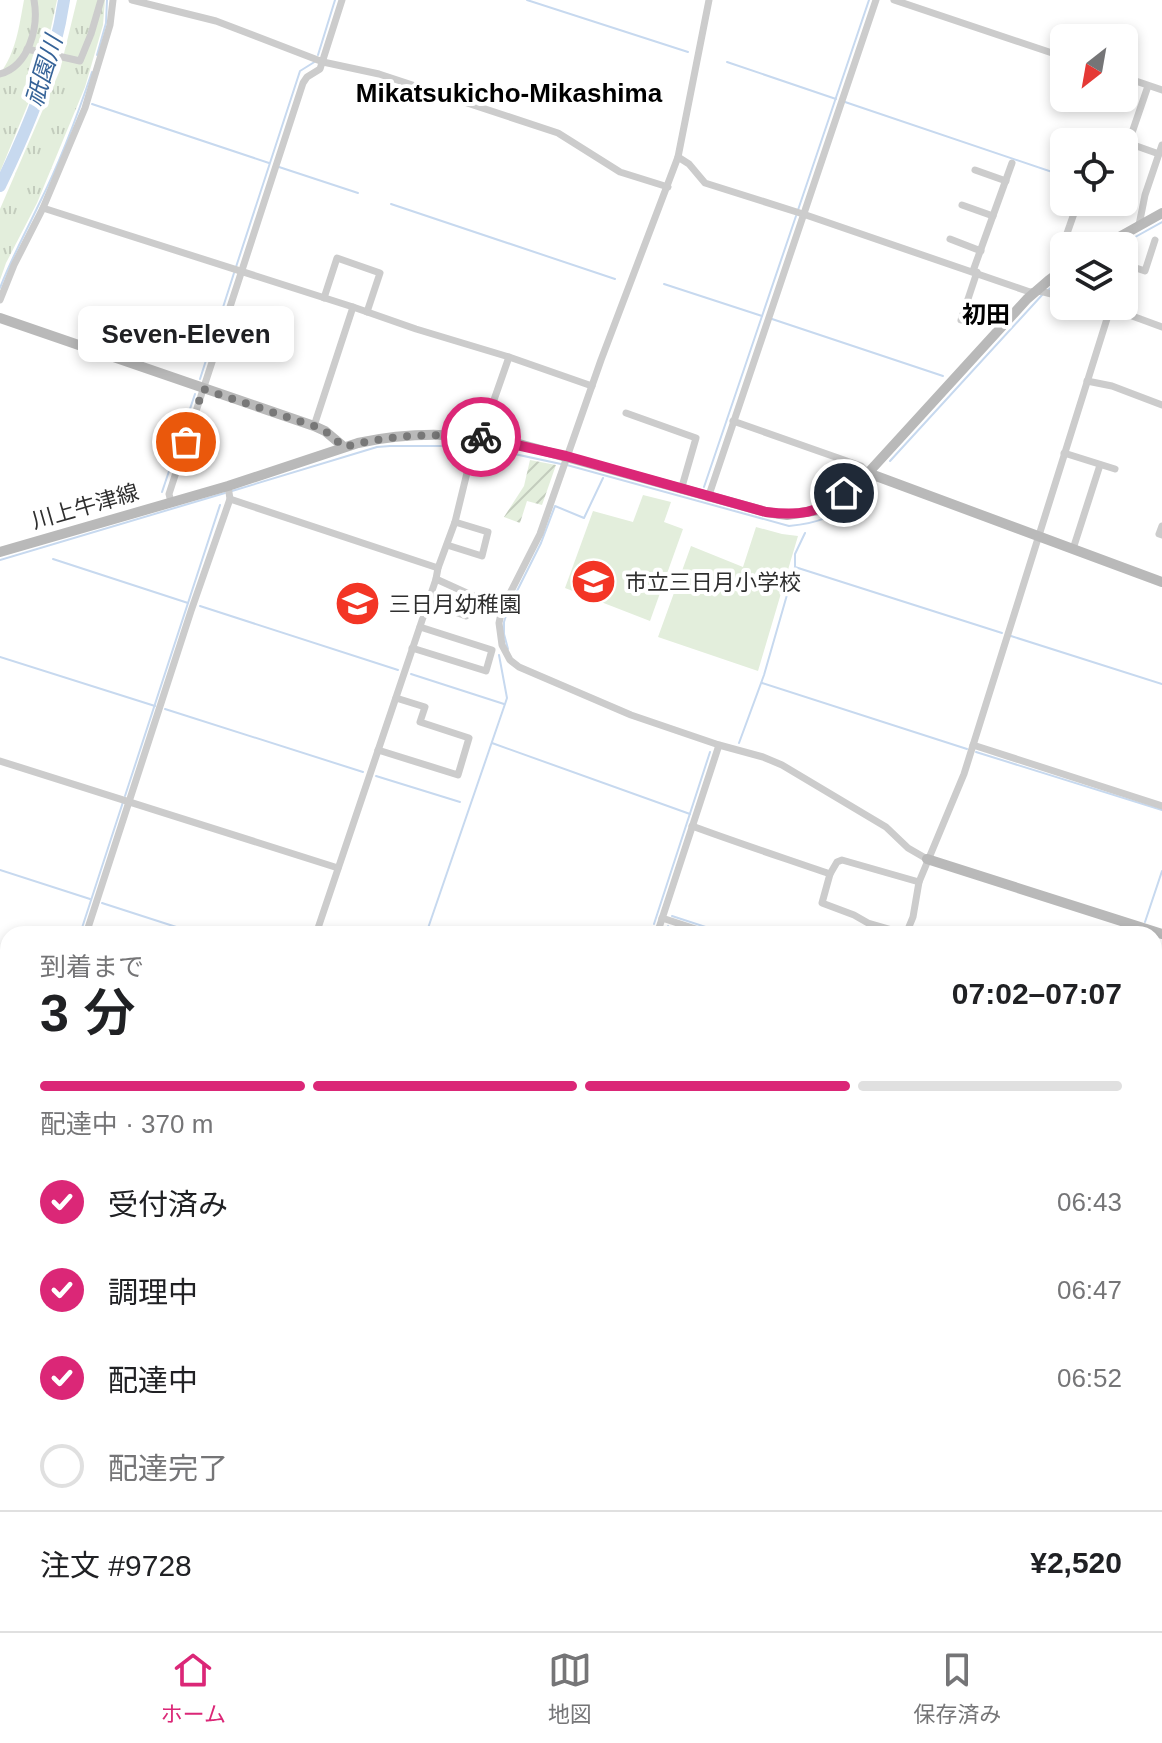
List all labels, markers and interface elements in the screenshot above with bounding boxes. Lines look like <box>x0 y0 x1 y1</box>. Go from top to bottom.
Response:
north arrow <box>1050 24 1138 112</box>
map controls <box>1050 24 1138 320</box>
water label: 祇園川 <box>20 30 68 109</box>
district label: Mikatsukicho-Mikashima <box>356 78 663 108</box>
button: locate <box>1050 128 1138 216</box>
button: layers <box>1050 232 1138 320</box>
district label: 初田 <box>962 301 1010 328</box>
callout: Seven-Eleven <box>78 306 294 362</box>
text: Seven-Eleven <box>101 319 271 349</box>
courier <box>441 397 521 477</box>
pin <box>152 408 220 476</box>
icon: bike <box>459 415 503 459</box>
icon: bag <box>164 420 208 464</box>
pin <box>810 459 878 527</box>
icon: home <box>822 471 866 515</box>
street label: 川上牛津線 <box>29 479 141 534</box>
school or university icon: 市立三日月小学校 <box>570 558 618 606</box>
place label: 市立三日月小学校 <box>625 570 801 595</box>
school or university icon: 三日月幼稚園 <box>334 580 382 628</box>
place label: 三日月幼稚園 <box>389 592 521 617</box>
text: 到着まで <box>40 952 144 982</box>
text: 07:02–07:07 <box>952 977 1122 1010</box>
text: 3 分 <box>40 984 135 1042</box>
text: 配達中 · 370 m <box>40 1109 213 1139</box>
icon: check <box>40 1180 84 1224</box>
text: 06:43 <box>1057 1187 1122 1217</box>
text: 受付済み <box>108 1188 228 1221</box>
icon: check <box>40 1268 84 1312</box>
text: 06:47 <box>1057 1275 1122 1305</box>
text: 調理中 <box>108 1276 198 1309</box>
icon: check <box>40 1356 84 1400</box>
text: 06:52 <box>1057 1363 1122 1393</box>
text: 配達中 <box>108 1364 198 1397</box>
text: 配達完了 <box>108 1452 228 1485</box>
text: ¥2,520 <box>1030 1546 1122 1579</box>
text: 注文 #9728 <box>40 1549 192 1582</box>
tab: ホーム <box>161 1648 226 1728</box>
tab: 地図 <box>548 1648 592 1728</box>
tab: 保存済み <box>913 1648 1001 1728</box>

